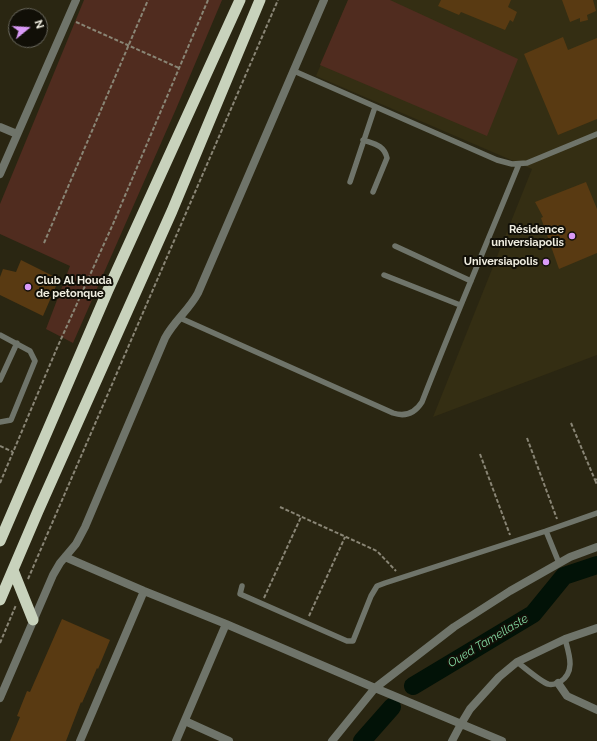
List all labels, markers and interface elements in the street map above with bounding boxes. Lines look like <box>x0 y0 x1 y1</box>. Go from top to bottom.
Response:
north arrow <box>8 8 48 48</box>
text: N <box>31 18 46 30</box>
place label: Résidence universiapolis <box>491 223 564 249</box>
marker: Résidence universiapolis <box>567 231 577 241</box>
place label: Universiapolis <box>464 255 538 269</box>
marker: Universiapolis <box>541 257 551 267</box>
place label: Club Al Houda de petonque <box>36 274 112 300</box>
marker: Club Al Houda de petonque <box>23 282 33 292</box>
water label: Oued Tamellaste <box>445 611 531 671</box>

